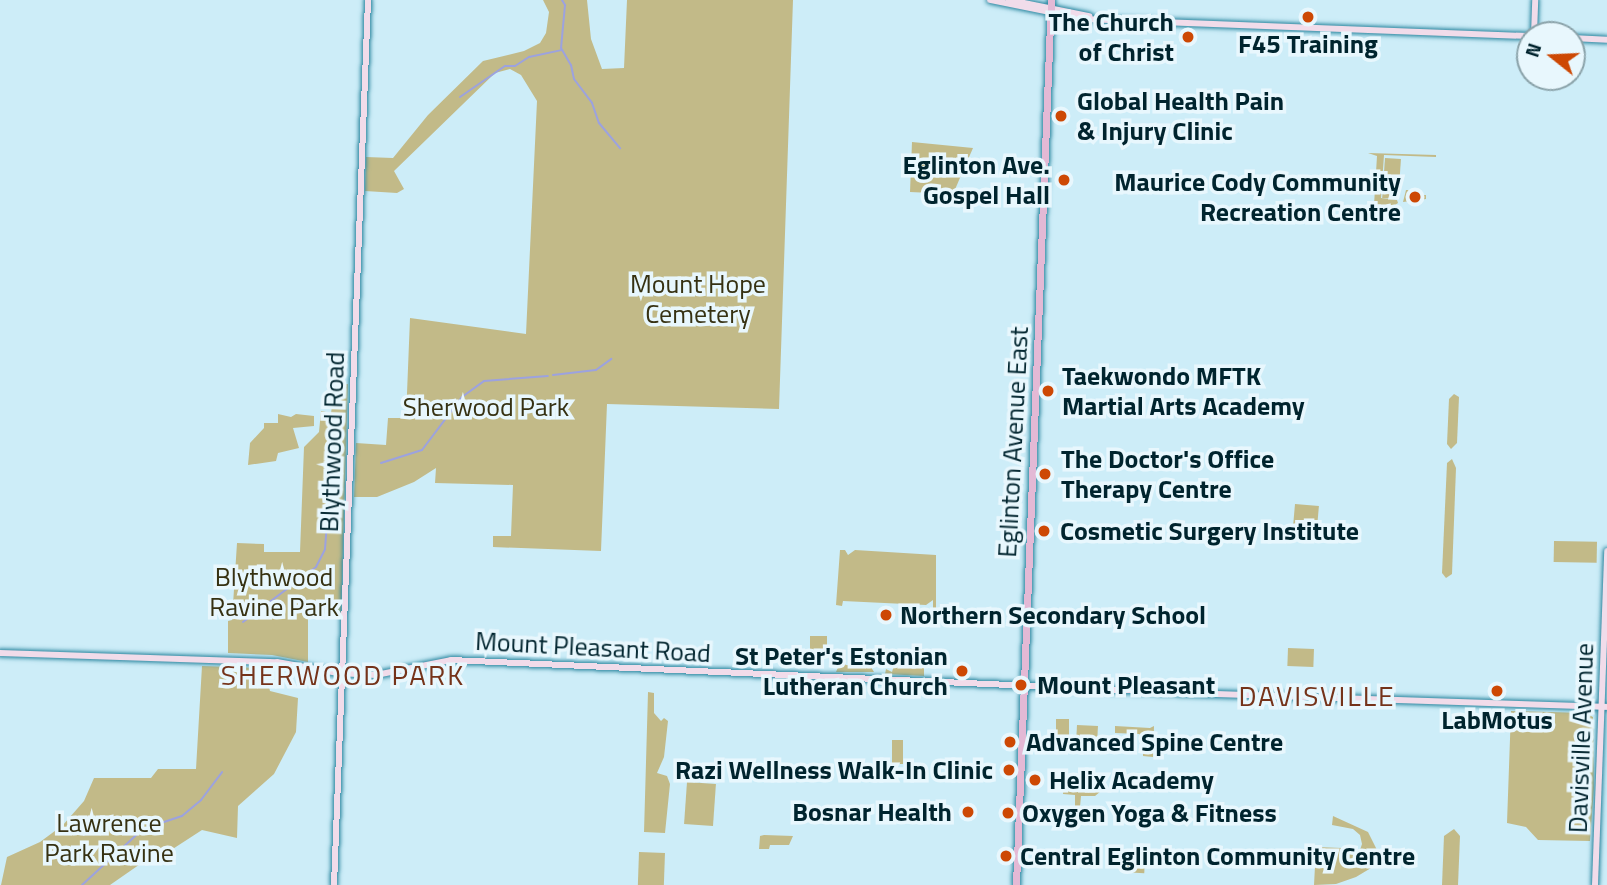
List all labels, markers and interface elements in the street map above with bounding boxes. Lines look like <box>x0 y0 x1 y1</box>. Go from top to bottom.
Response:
place label: The Church of Christ <box>1048 6 1174 68</box>
marker: F45 Training <box>1300 9 1316 25</box>
north arrow <box>1516 21 1586 91</box>
place label: F45 Training <box>1238 28 1378 60</box>
marker: The Church of Christ <box>1180 29 1196 45</box>
text: N <box>1517 39 1548 61</box>
place label: Global Health Pain & Injury Clinic <box>1077 85 1284 146</box>
marker: Global Health Pain & Injury Clinic <box>1051 106 1071 126</box>
place label: Eglinton Ave. Gospel Hall <box>903 149 1050 210</box>
place label: Maurice Cody Community Recreation Centre <box>1114 166 1401 228</box>
marker: Eglinton Ave. Gospel Hall <box>1056 172 1072 188</box>
marker: Maurice Cody Community Recreation Centre <box>1407 189 1423 205</box>
park label: Mount Hope Cemetery <box>630 268 766 330</box>
street label: Eglinton Avenue East <box>991 326 1035 558</box>
street label: Blythwood Road <box>313 351 351 533</box>
place label: Taekwondo MFTK Martial Arts Academy <box>1062 360 1305 422</box>
marker: Taekwondo MFTK Martial Arts Academy <box>1040 383 1056 399</box>
park label: Sherwood Park <box>403 391 569 423</box>
place label: The Doctor's Office Therapy Centre <box>1061 443 1274 504</box>
marker: The Doctor's Office Therapy Centre <box>1035 464 1055 484</box>
place label: Cosmetic Surgery Institute <box>1060 515 1359 547</box>
marker: Cosmetic Surgery Institute <box>1034 521 1054 541</box>
park label: Blythwood Ravine Park <box>209 561 339 622</box>
place label: Northern Secondary School <box>900 599 1206 631</box>
marker: Northern Secondary School <box>878 607 894 623</box>
street label: Mount Pleasant Road <box>475 625 711 669</box>
place label: St Peter's Estonian Lutheran Church <box>735 640 948 702</box>
street label: Davisville Avenue <box>1562 642 1600 834</box>
district label: SHERWOOD PARK <box>222 658 464 692</box>
marker: St Peter's Estonian Lutheran Church <box>954 663 970 679</box>
place label: Mount Pleasant <box>1037 669 1215 701</box>
marker: Mount Pleasant <box>1011 675 1031 695</box>
district label: DAVISVILLE <box>1240 679 1394 713</box>
marker: LabMotus <box>1487 681 1507 701</box>
place label: LabMotus <box>1441 704 1553 736</box>
place label: Advanced Spine Centre <box>1026 726 1283 758</box>
marker: Advanced Spine Centre <box>1000 732 1020 752</box>
place label: Razi Wellness Walk-In Clinic <box>675 754 993 786</box>
marker: Razi Wellness Walk-In Clinic <box>999 760 1019 780</box>
place label: Helix Academy <box>1049 764 1214 796</box>
marker: Helix Academy <box>1027 772 1043 788</box>
place label: Bosnar Health <box>792 796 952 828</box>
place label: Oxygen Yoga & Fitness <box>1022 797 1277 829</box>
marker: Bosnar Health <box>958 802 978 822</box>
marker: Oxygen Yoga & Fitness <box>1000 805 1016 821</box>
park label: Lawrence Park Ravine <box>44 807 174 868</box>
place label: Central Eglinton Community Centre <box>1020 840 1415 872</box>
marker: Central Eglinton Community Centre <box>998 848 1014 864</box>

